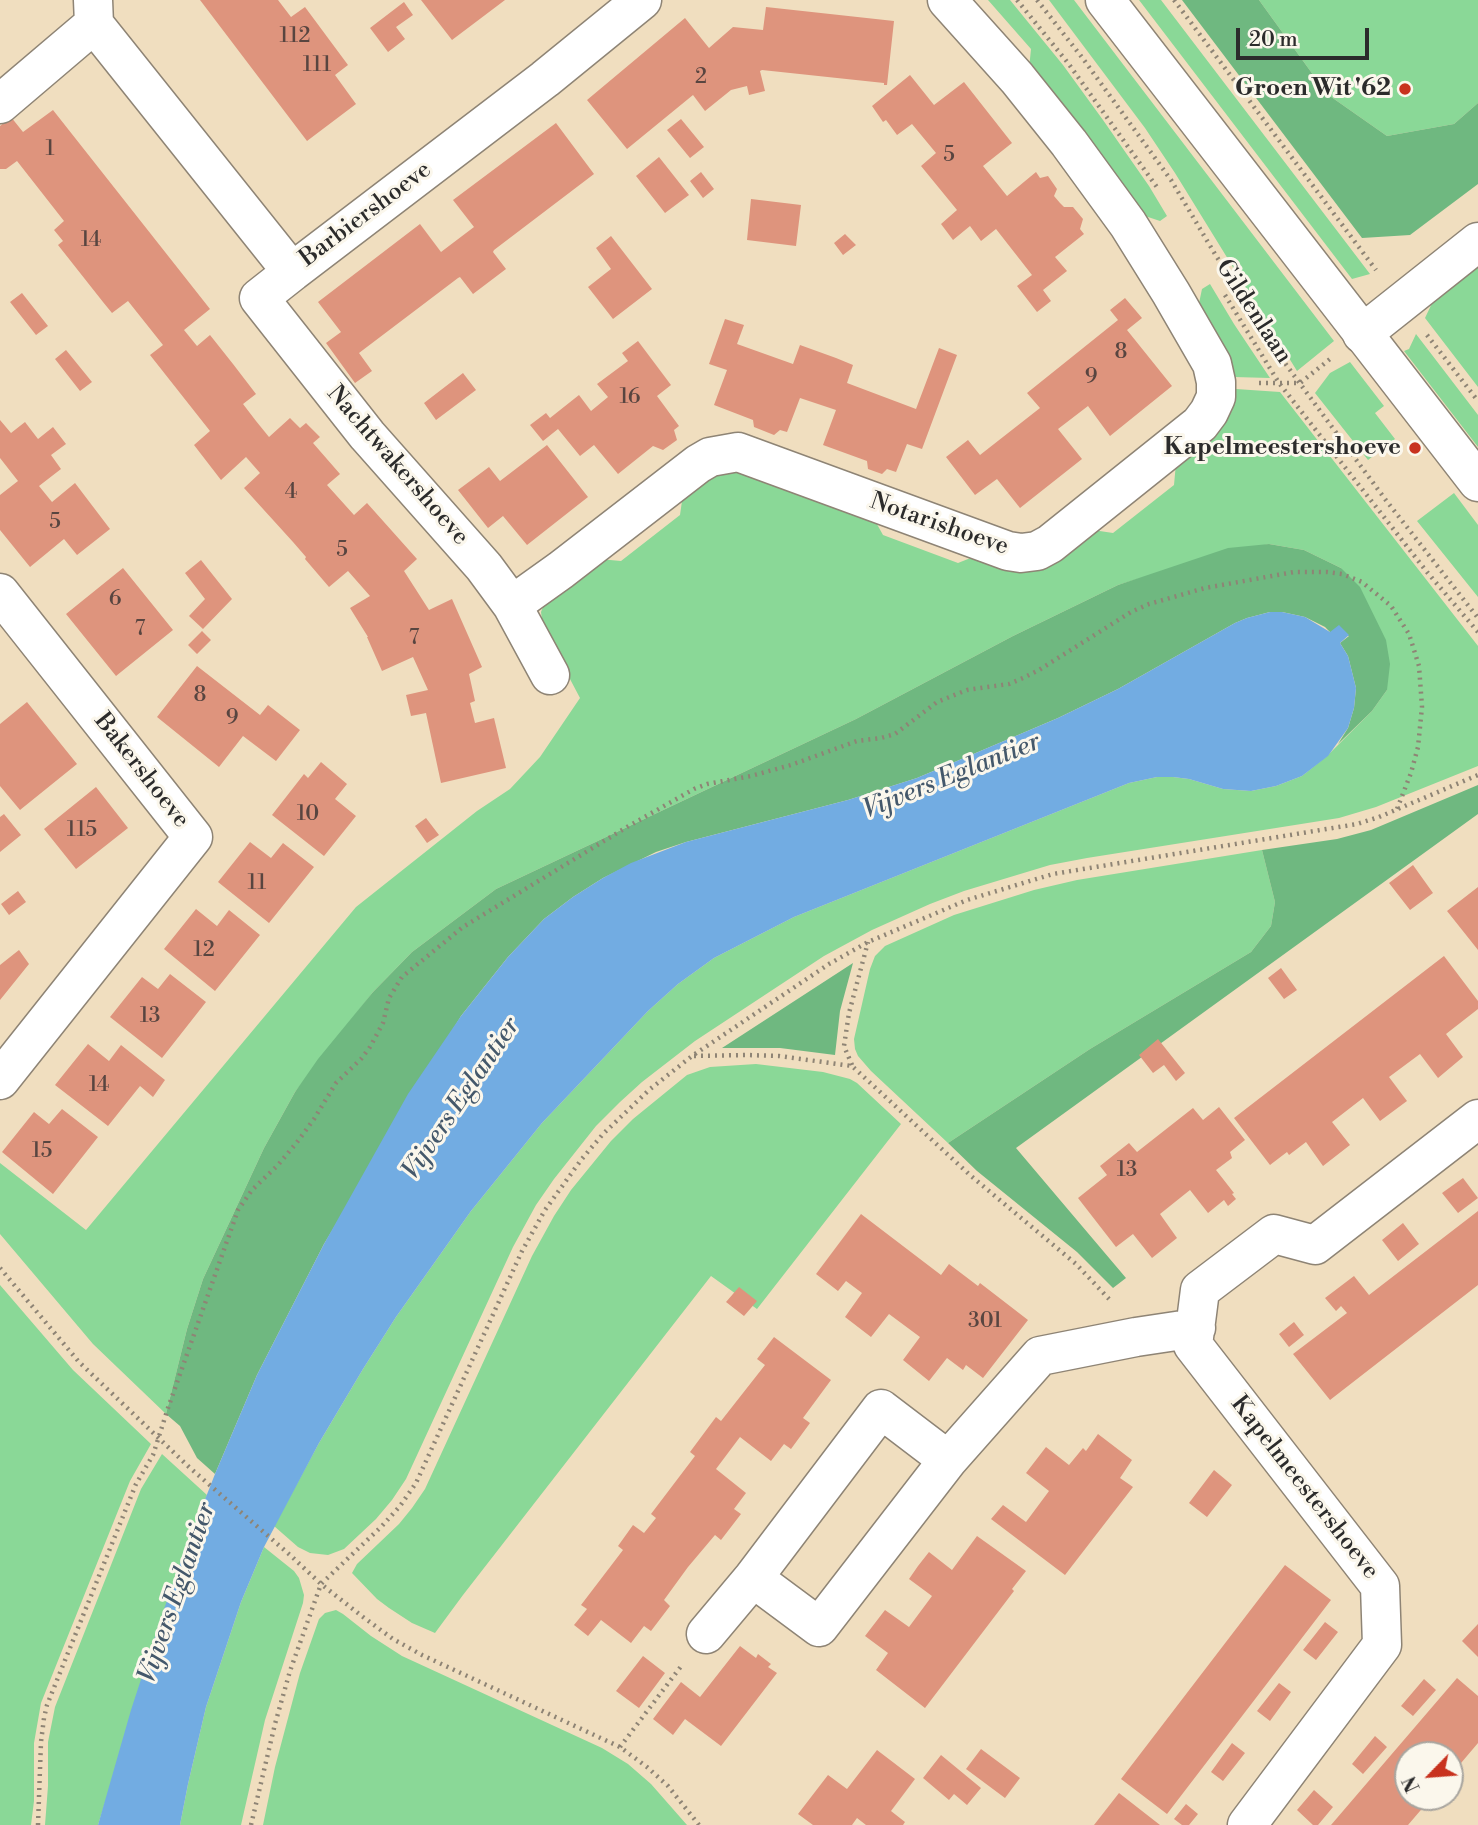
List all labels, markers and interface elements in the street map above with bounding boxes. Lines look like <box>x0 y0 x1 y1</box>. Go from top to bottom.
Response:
scale bar <box>1240 14 1373 58</box>
house number: 112 <box>279 24 311 50</box>
text: 20 m <box>1249 27 1298 53</box>
house number: 111 <box>303 53 331 79</box>
house number: 2 <box>695 65 707 91</box>
place label: Groen Wit '62 <box>1235 75 1391 103</box>
marker: Groen Wit '62 <box>1397 81 1413 97</box>
house number: 1 <box>45 137 55 163</box>
house number: 5 <box>943 143 955 169</box>
street label: Barbiershoeve <box>295 156 437 274</box>
house number: 14 <box>81 228 101 254</box>
street label: Gildenlaan <box>1209 254 1297 370</box>
house number: 8 <box>1115 340 1127 366</box>
house number: 9 <box>1085 365 1097 391</box>
street label: Nachtwakershoeve <box>320 380 474 552</box>
house number: 16 <box>619 385 641 411</box>
place label: Kapelmeestershoeve <box>1164 434 1401 462</box>
marker: Kapelmeestershoeve <box>1407 440 1423 456</box>
house number: 4 <box>285 480 297 506</box>
street label: Notarishoeve <box>866 488 1012 562</box>
house number: 5 <box>49 510 61 536</box>
house number: 5 <box>336 538 348 564</box>
house number: 6 <box>109 587 121 613</box>
house number: 7 <box>135 617 145 643</box>
house number: 7 <box>409 626 419 652</box>
house number: 8 <box>194 683 206 709</box>
house number: 9 <box>226 706 238 732</box>
street label: Bakershoeve <box>87 708 195 834</box>
water label: Vijvers Eglantier <box>859 727 1045 827</box>
house number: 10 <box>297 802 319 828</box>
house number: 115 <box>67 818 97 844</box>
house number: 11 <box>248 871 266 897</box>
house number: 12 <box>193 938 215 964</box>
house number: 13 <box>140 1004 160 1030</box>
water label: Vijvers Eglantier <box>396 1012 528 1186</box>
house number: 14 <box>89 1073 109 1099</box>
house number: 15 <box>32 1139 52 1165</box>
house number: 13 <box>1117 1158 1137 1184</box>
house number: 301 <box>968 1309 1002 1335</box>
street label: Kapelmeestershoeve <box>1224 1391 1384 1585</box>
water label: Vijvers Eglantier <box>133 1499 223 1687</box>
north arrow <box>1394 1741 1464 1811</box>
text: N <box>1398 1772 1426 1796</box>

